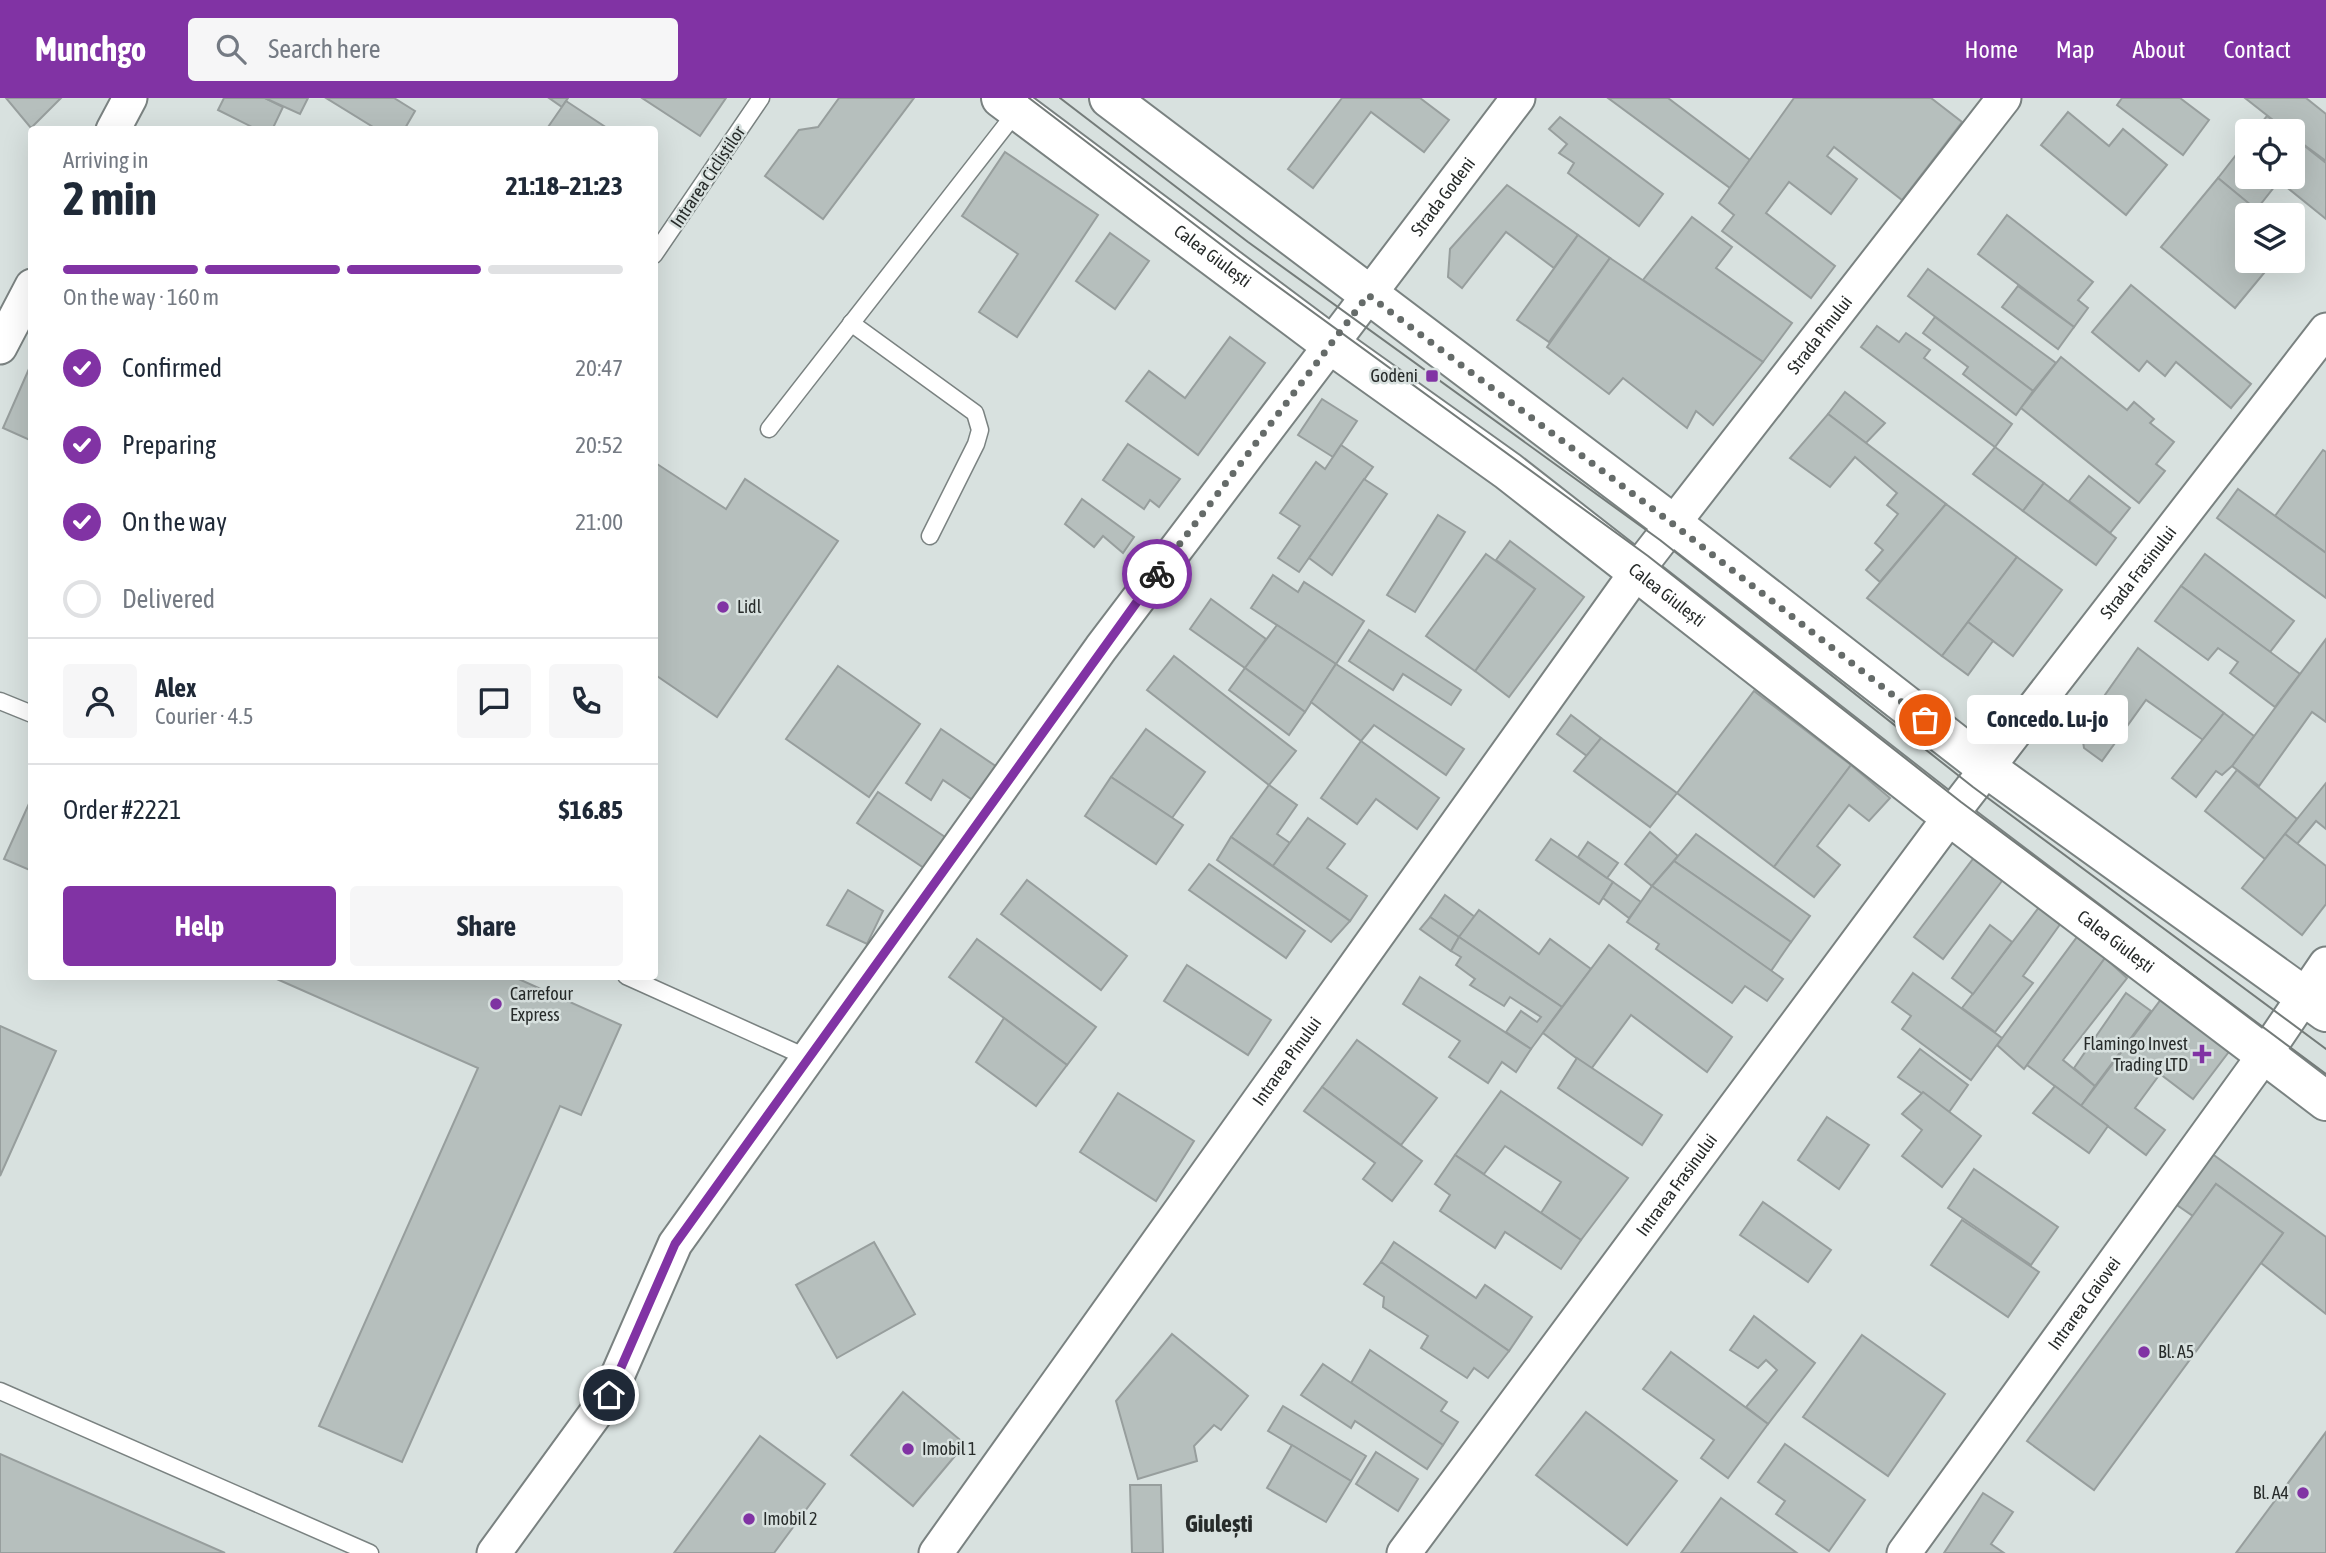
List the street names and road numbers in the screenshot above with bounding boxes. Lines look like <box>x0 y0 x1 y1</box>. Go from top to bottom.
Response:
street label: Intrarea Cicliștilor <box>666 121 750 232</box>
street label: Strada Godeni <box>1406 153 1479 240</box>
street label: Calea Giulești <box>1170 220 1255 291</box>
street label: Strada Pinului <box>1782 292 1856 378</box>
street label: Strada Frasinului <box>2096 522 2180 623</box>
street label: Calea Giulești <box>1625 558 1709 631</box>
street label: Calea Giulești <box>2073 905 2158 977</box>
street label: Intrarea Pinului <box>1248 1013 1325 1110</box>
street label: Intrarea Frasinului <box>1632 1130 1721 1240</box>
street label: Intrarea Craiovei <box>2043 1253 2125 1354</box>

